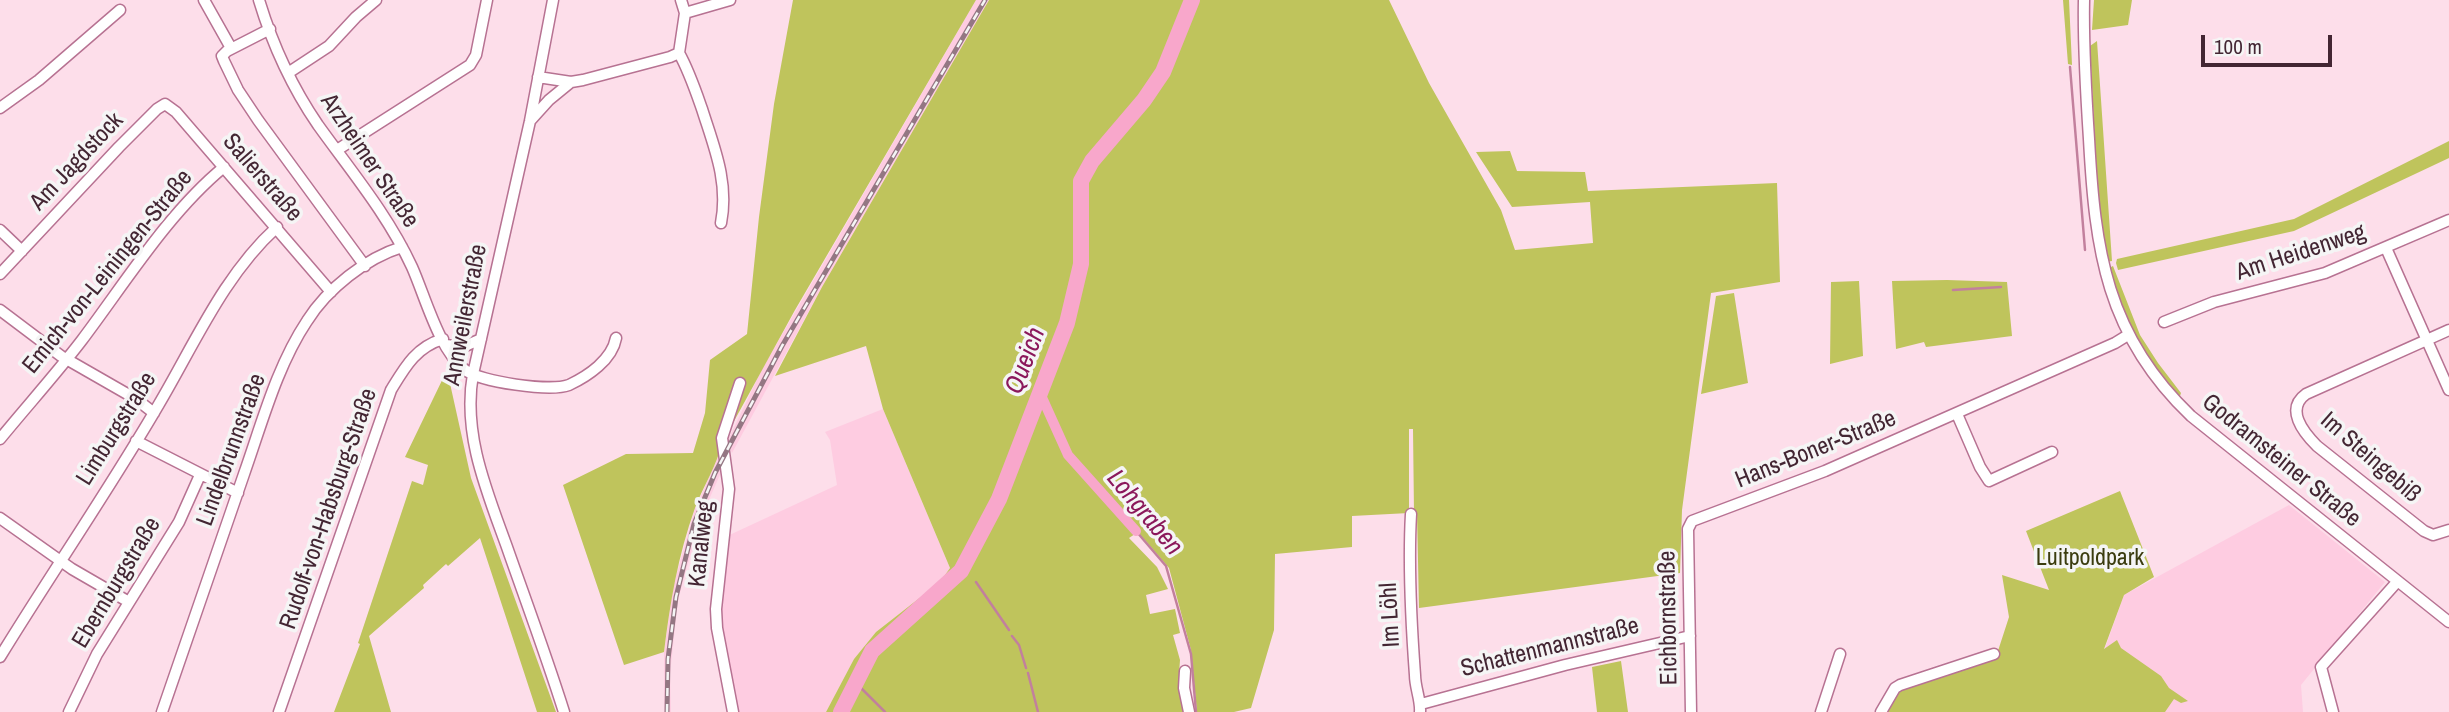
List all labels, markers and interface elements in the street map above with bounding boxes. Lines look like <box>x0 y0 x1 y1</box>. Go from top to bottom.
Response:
scale bar <box>2204 21 2335 65</box>
text: 100 m <box>2214 32 2262 61</box>
street label: Arzheimer Straße <box>314 89 424 233</box>
street label: Am Jagdstock <box>24 107 130 217</box>
street label: Salierstraße <box>216 128 308 228</box>
street label: Emich-von-Leiningen-Straße <box>17 164 199 380</box>
street label: Am Heidenweg <box>2233 219 2369 287</box>
street label: Annweilerstraße <box>438 242 494 388</box>
water label: Queich <box>999 323 1053 399</box>
street label: Limburgstraße <box>71 367 163 491</box>
street label: Lindelbrunnstraße <box>191 370 273 530</box>
street label: Rudolf-von-Habsburg-Straße <box>274 385 384 633</box>
street label: Godramsteiner Straße <box>2196 388 2366 534</box>
street label: Hans-Boner-Straße <box>1732 405 1900 495</box>
street label: Im Steingebiß <box>2314 407 2426 509</box>
water label: Lohgraben <box>1099 464 1189 562</box>
street label: Kanalweg <box>683 500 721 588</box>
street label: Ebernburgstraße <box>67 512 167 654</box>
park label: Luitpoldpark <box>2036 545 2144 573</box>
street label: Eichbornstraße <box>1653 550 1685 686</box>
street label: Im Löhl <box>1375 582 1407 648</box>
street label: Schattenmannstraße <box>1458 612 1642 684</box>

